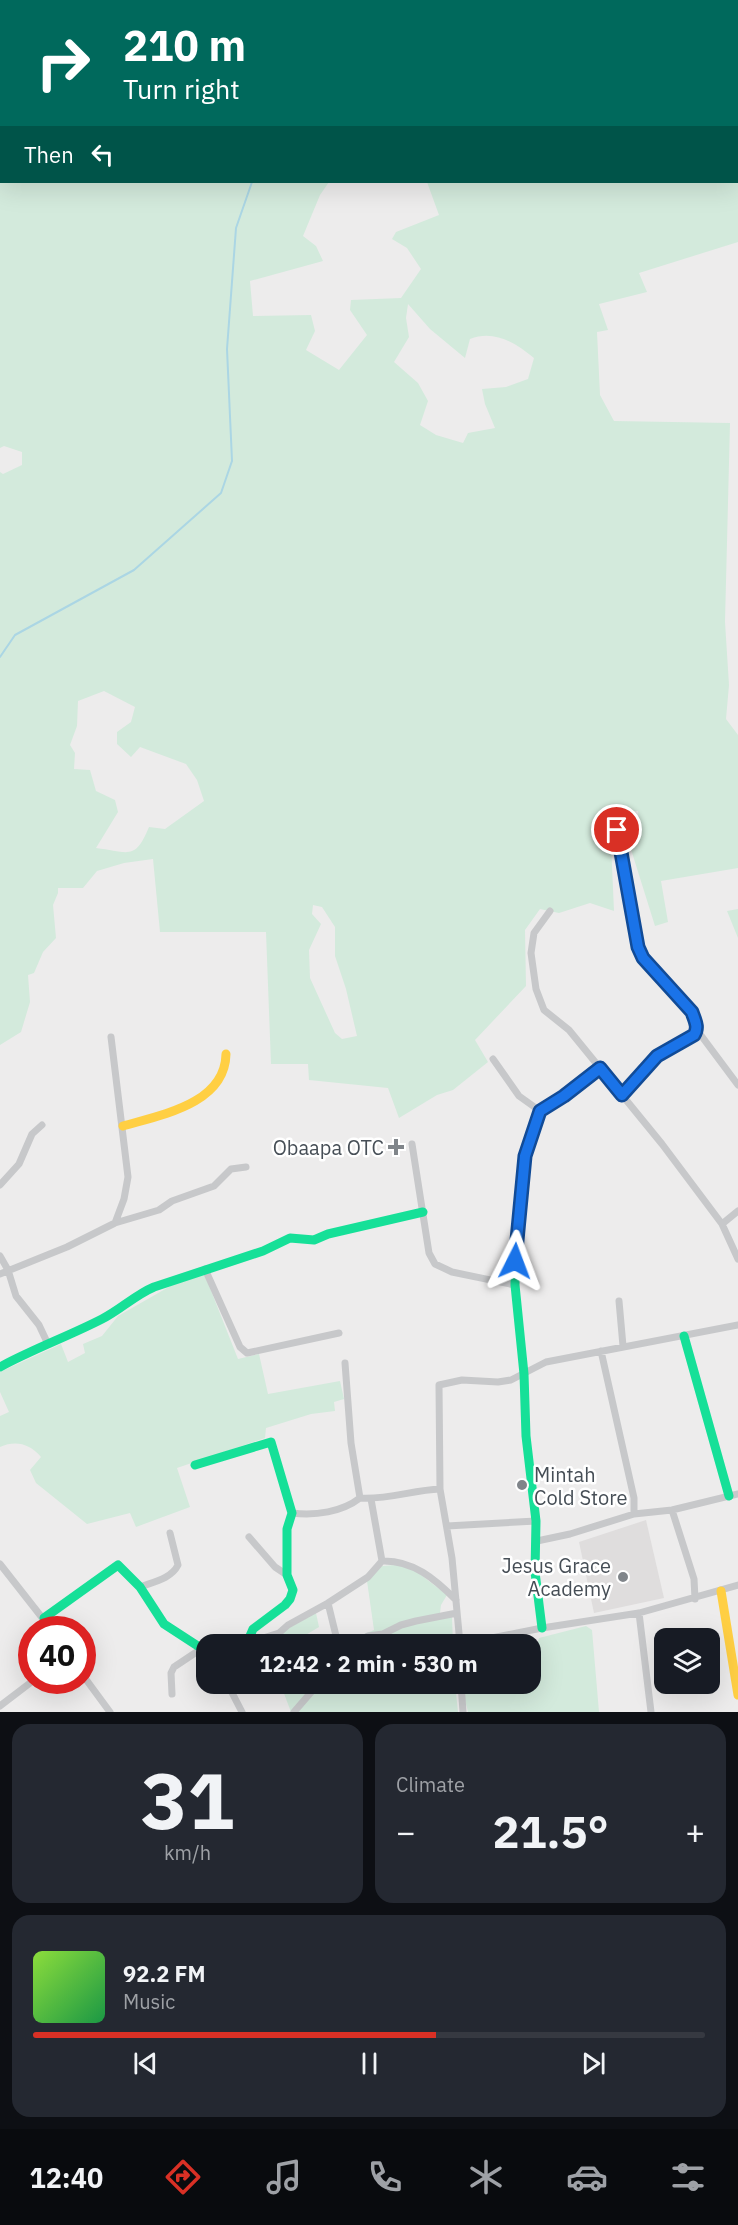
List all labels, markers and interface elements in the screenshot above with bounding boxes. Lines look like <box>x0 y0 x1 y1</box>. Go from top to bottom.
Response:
text: 210 m <box>123 18 246 73</box>
icon: right <box>24 24 102 102</box>
text: Turn right <box>123 71 240 106</box>
icon: left <box>86 138 119 171</box>
text: Then <box>24 140 74 169</box>
pin <box>591 804 642 855</box>
icon: arrive <box>600 813 633 846</box>
place label: Obaapa OTC <box>273 1134 384 1161</box>
marker: Obaapa OTC <box>389 1140 403 1154</box>
position arrow <box>483 1229 547 1293</box>
place label: Mintah Cold Store <box>534 1461 627 1511</box>
marker: Mintah Cold Store <box>515 1478 529 1492</box>
place label: Jesus Grace Academy <box>502 1552 611 1602</box>
marker: Jesus Grace Academy <box>616 1570 630 1584</box>
speed limit sign: 40 <box>18 1616 96 1694</box>
map controls <box>654 1628 720 1694</box>
button: layers <box>654 1628 720 1694</box>
text: 12:42 · 2 min · 530 m <box>259 1649 478 1678</box>
text: 31 <box>141 1749 234 1850</box>
text: Climate <box>396 1771 465 1798</box>
text: 21.5° <box>492 1802 609 1860</box>
text: − <box>396 1810 416 1853</box>
text: + <box>685 1810 705 1853</box>
text: km/h <box>164 1839 211 1866</box>
text: 92.2 FM <box>123 1959 206 1988</box>
text: Music <box>123 1988 175 2015</box>
icon: previous <box>129 2047 162 2080</box>
icon: pause <box>353 2047 386 2080</box>
icon: next <box>577 2047 610 2080</box>
icon: directions <box>162 2156 204 2198</box>
icon: music <box>263 2156 305 2198</box>
icon: phone <box>364 2156 406 2198</box>
icon: climate <box>465 2156 507 2198</box>
icon: car <box>566 2156 608 2198</box>
icon: filters <box>667 2156 709 2198</box>
text: 12:40 <box>29 2160 103 2195</box>

